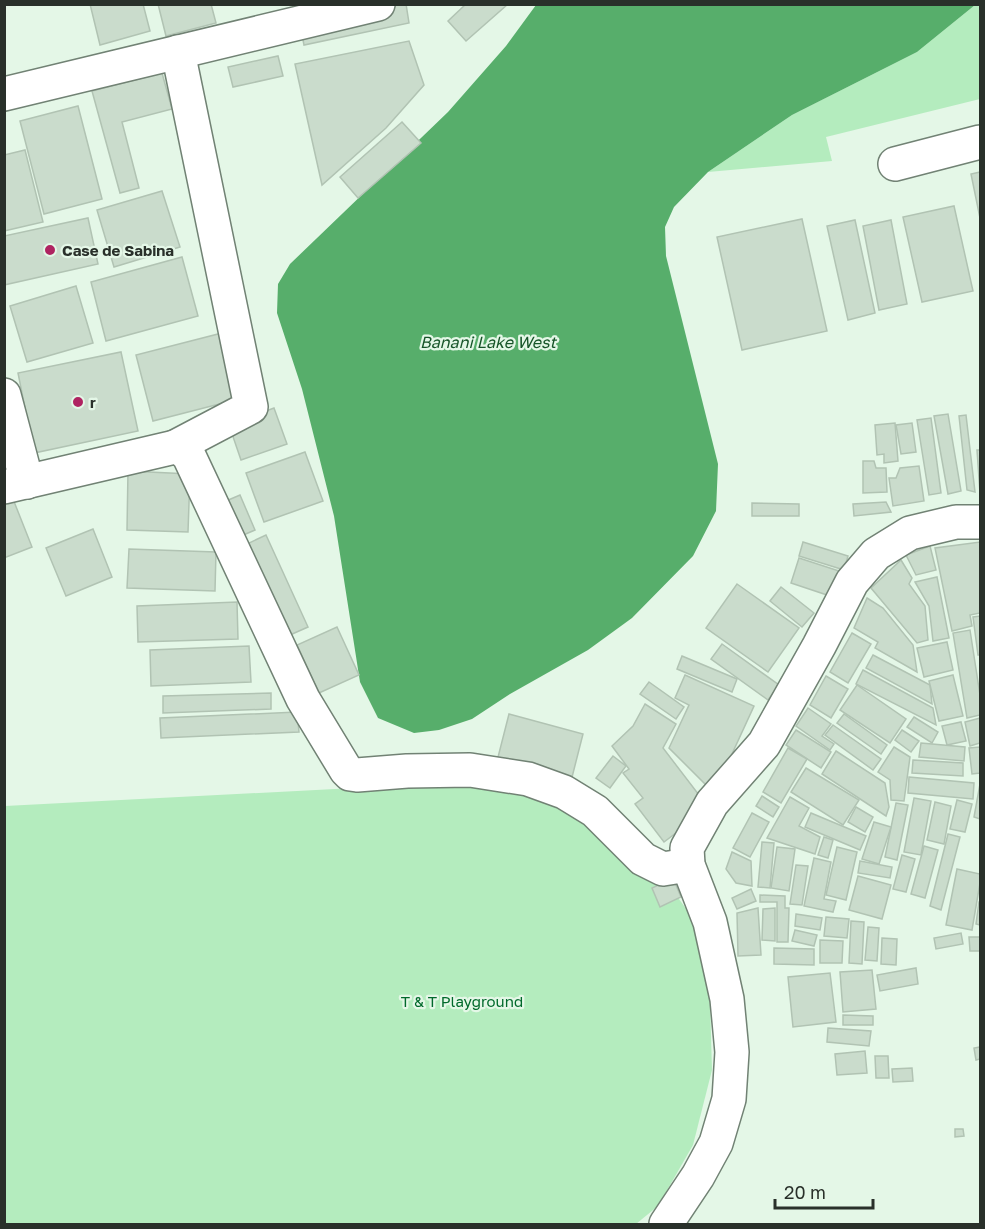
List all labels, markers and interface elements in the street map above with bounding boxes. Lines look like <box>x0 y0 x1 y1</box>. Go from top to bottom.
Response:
place label: Case de Sabina <box>62 241 174 259</box>
marker: Case de Sabina <box>43 243 57 257</box>
water label: Banani Lake West <box>420 332 558 352</box>
place label: r <box>90 393 96 411</box>
marker: r <box>71 395 85 409</box>
park label: T & T Playground <box>401 992 523 1010</box>
scale bar <box>775 1172 872 1210</box>
text: 20 m <box>784 1181 826 1203</box>

